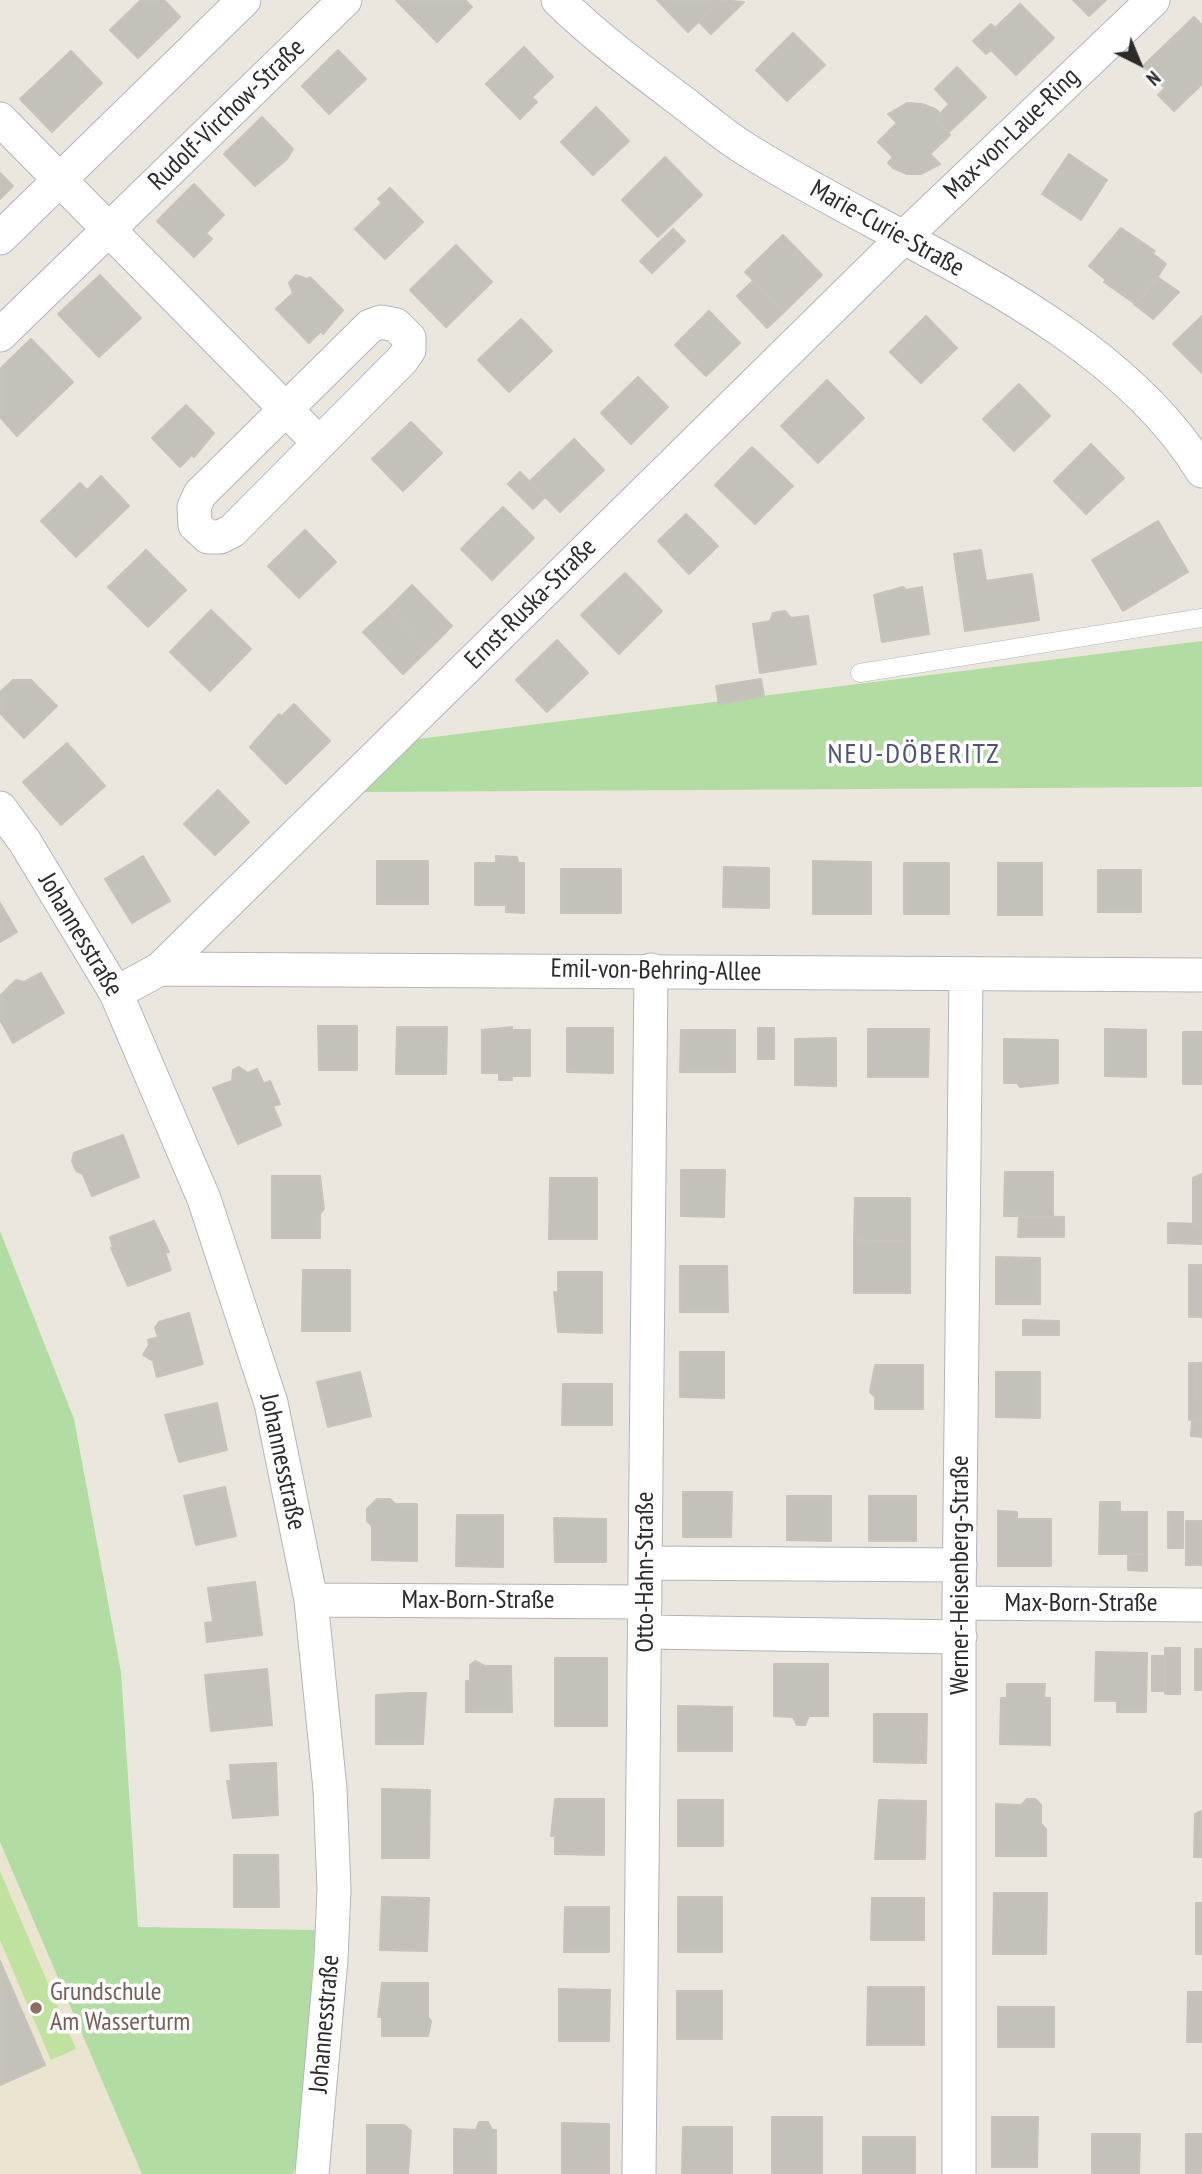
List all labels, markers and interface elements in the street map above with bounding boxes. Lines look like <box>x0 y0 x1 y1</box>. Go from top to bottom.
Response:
north arrow <box>1104 28 1174 98</box>
street label: Rudolf-Virchow-Straße <box>142 33 312 197</box>
street label: Max-von-Laue-Ring <box>938 62 1086 206</box>
text: N <box>1141 66 1165 91</box>
street label: Marie-Curie-Straße <box>805 174 969 284</box>
street label: Ernst-Ruska-Straße <box>459 532 603 676</box>
district label: NEU-DÖBERITZ <box>829 738 999 772</box>
street label: Johannesstraße <box>31 868 129 1002</box>
street label: Emil-von-Behring-Allee <box>550 954 762 988</box>
street label: Johannesstraße <box>252 1391 312 1533</box>
street label: Werner-Heisenberg-Straße <box>945 1455 977 1695</box>
street label: Otto-Hahn-Straße <box>630 1491 662 1653</box>
street label: Max-Born-Straße <box>401 1585 555 1617</box>
street label: Max-Born-Straße <box>1004 1588 1158 1620</box>
street label: Johannesstraße <box>303 1954 347 2094</box>
place label: Grundschule Am Wasserturm <box>50 1977 190 2038</box>
marker: Grundschule Am Wasserturm <box>28 2000 44 2016</box>

